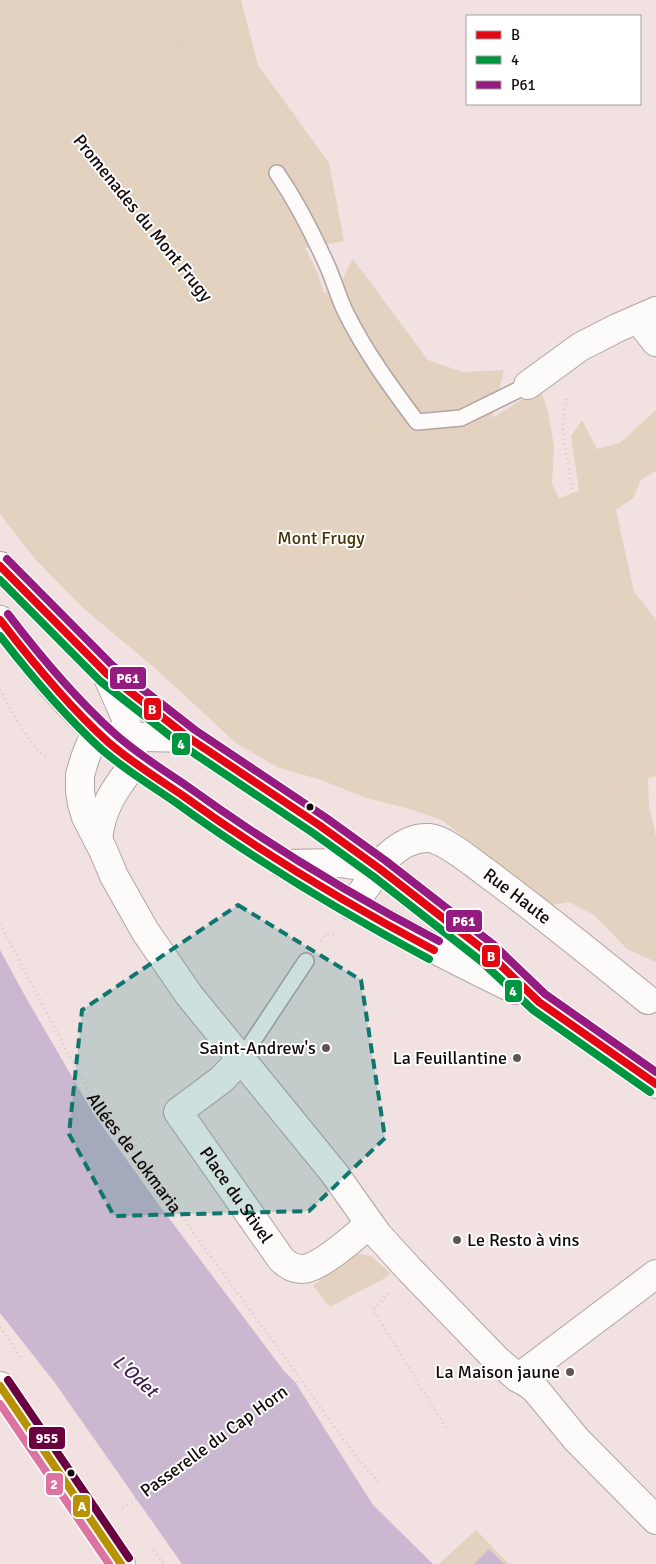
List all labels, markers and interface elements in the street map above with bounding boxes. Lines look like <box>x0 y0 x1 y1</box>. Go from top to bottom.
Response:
legend <box>466 15 641 105</box>
text: B <box>511 26 520 44</box>
text: 4 <box>511 51 519 69</box>
text: P61 <box>511 76 536 94</box>
street label: Promenades du Mont Frugy <box>69 130 218 307</box>
park label: Mont Frugy <box>277 527 365 549</box>
line badge: P61 <box>109 666 147 690</box>
text: P61 <box>116 670 140 687</box>
line badge: B <box>143 697 162 721</box>
text: B <box>148 701 157 718</box>
line badge: 4 <box>171 732 191 756</box>
text: 4 <box>177 736 185 753</box>
unlabelled marker <box>305 802 315 812</box>
street label: Rue Haute <box>479 863 556 929</box>
line badge: P61 <box>445 909 483 933</box>
text: P61 <box>452 913 476 930</box>
line badge: B <box>481 944 501 968</box>
text: B <box>487 948 496 965</box>
line badge: 4 <box>504 979 523 1003</box>
text: 4 <box>509 983 517 1000</box>
place label: Saint-Andrew's <box>200 1037 316 1059</box>
marker: Saint-Andrew's <box>320 1042 332 1054</box>
place label: La Feuillantine <box>393 1047 507 1069</box>
marker: La Feuillantine <box>511 1052 523 1064</box>
street label: Allées de Lokmaria <box>82 1089 186 1218</box>
street label: Place du Stivel <box>195 1143 278 1248</box>
place label: Le Resto à vins <box>467 1229 580 1251</box>
marker: Le Resto à vins <box>451 1234 463 1246</box>
water label: L'Odet <box>108 1350 164 1404</box>
place label: La Maison jaune <box>435 1361 560 1383</box>
marker: La Maison jaune <box>564 1366 576 1378</box>
street label: Passerelle du Cap Horn <box>136 1380 292 1502</box>
line badge: 955 <box>28 1426 66 1450</box>
text: 955 <box>36 1430 58 1447</box>
unlabelled marker <box>66 1468 76 1478</box>
line badge: 2 <box>45 1472 64 1496</box>
text: 2 <box>50 1476 58 1493</box>
line badge: A <box>72 1494 91 1518</box>
text: A <box>78 1498 87 1515</box>

